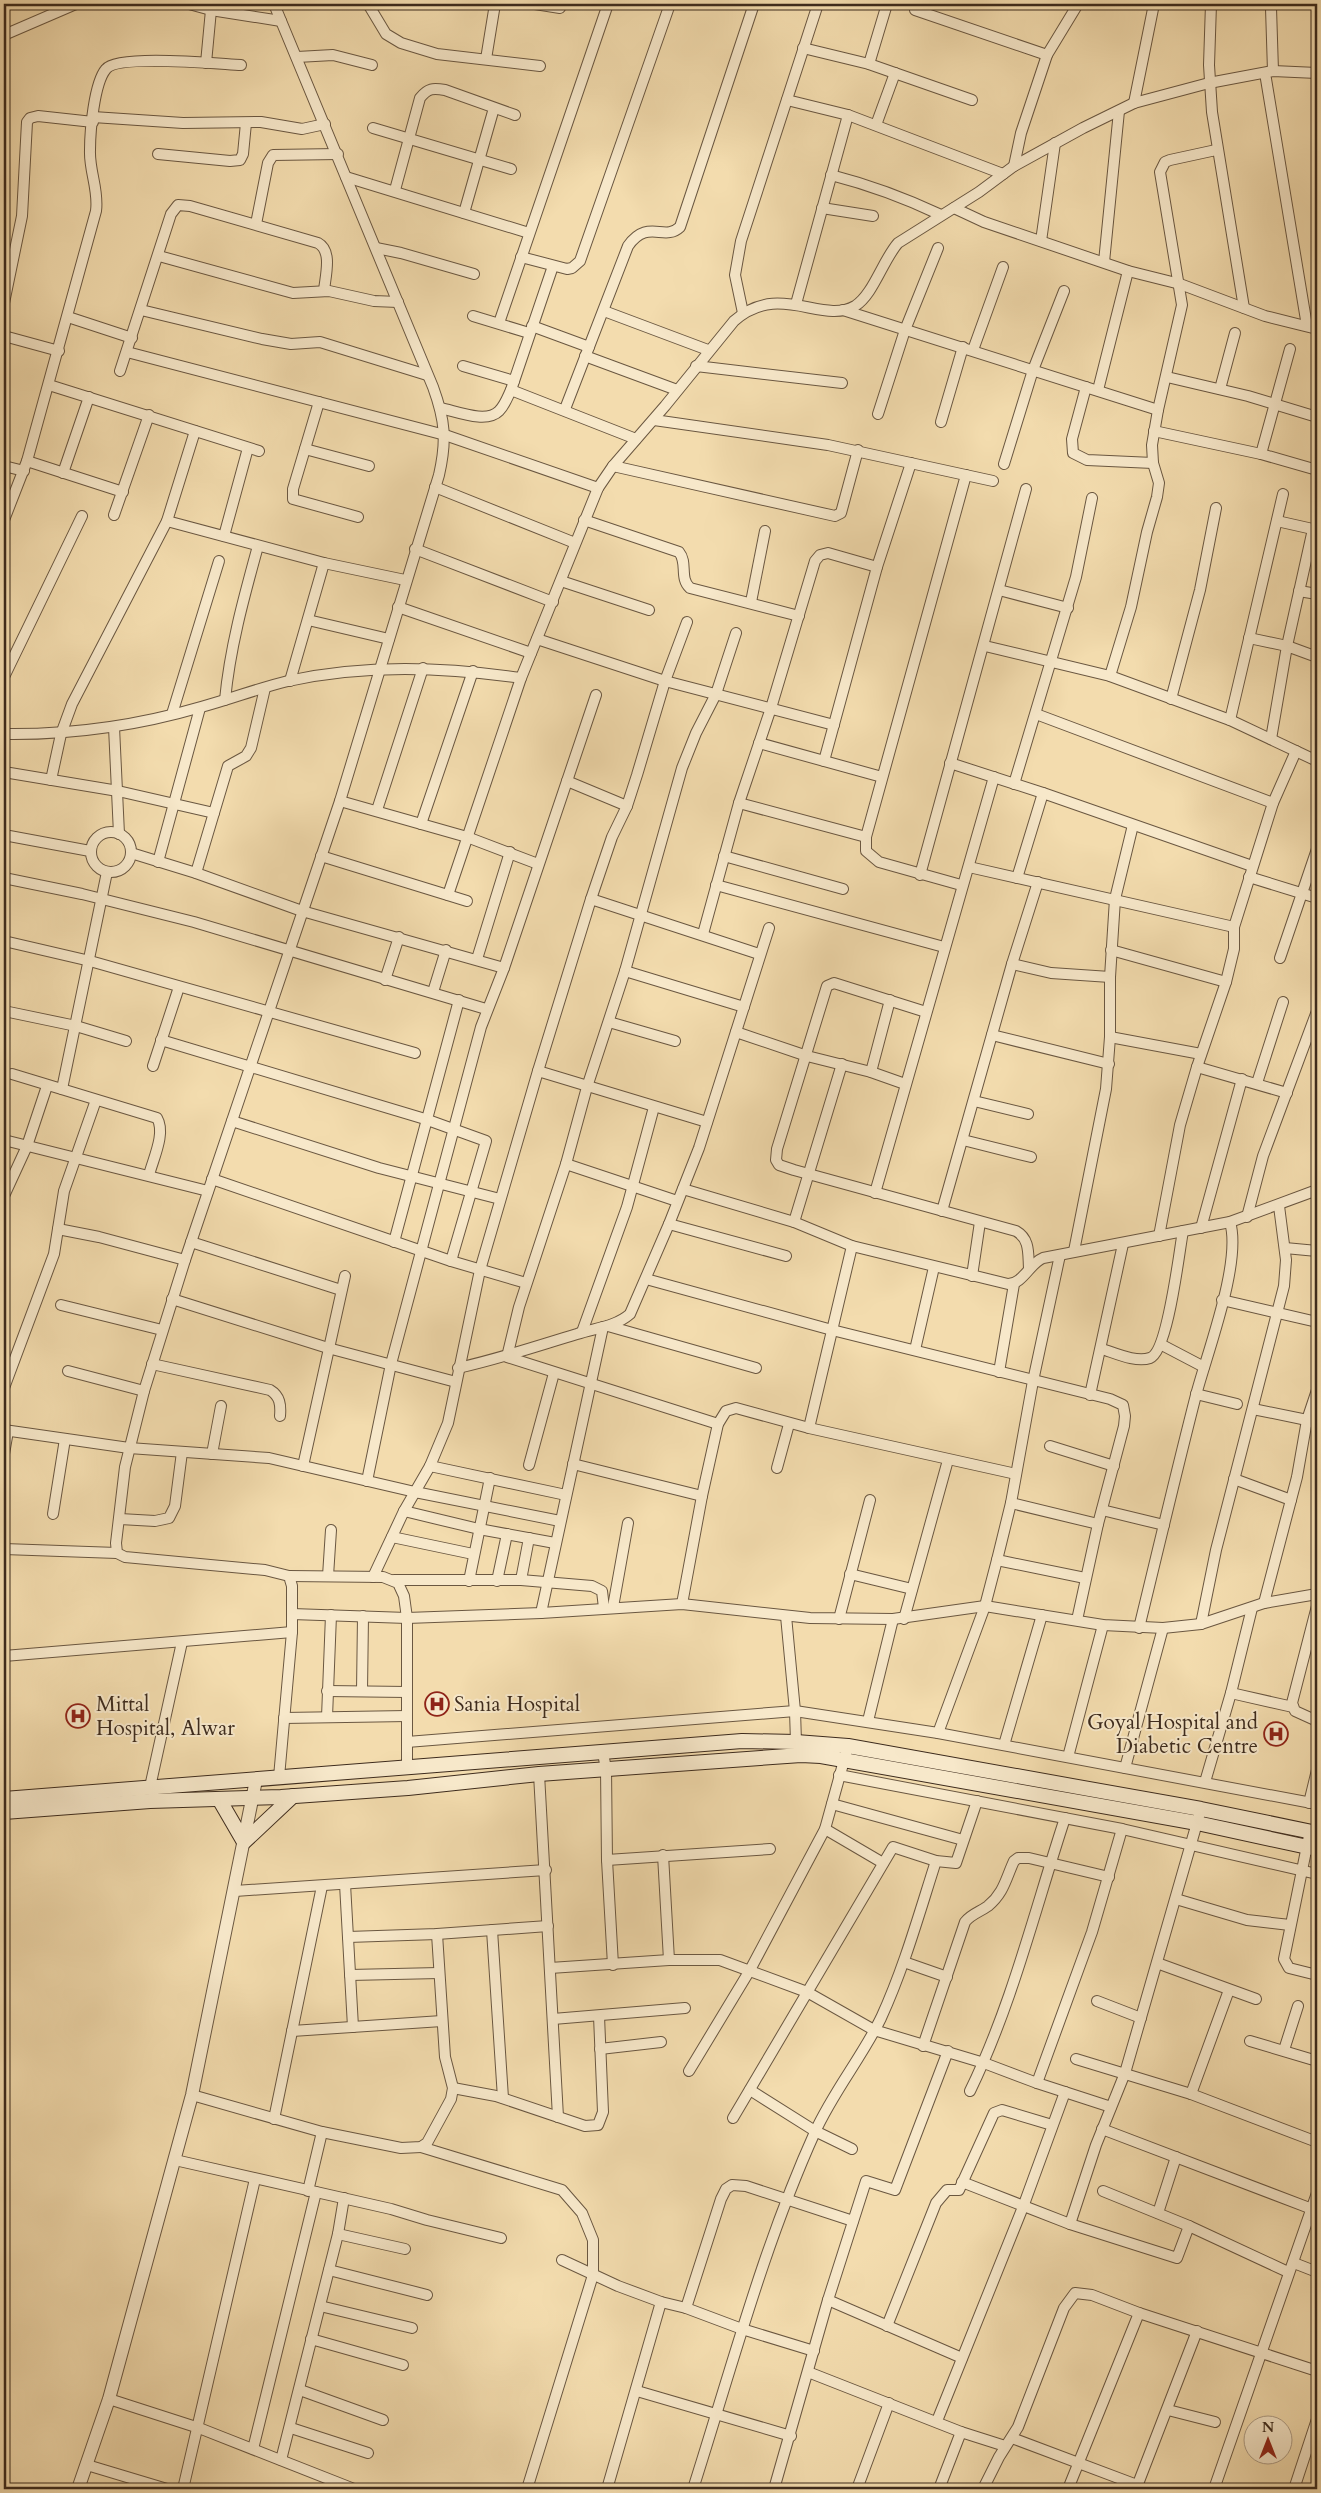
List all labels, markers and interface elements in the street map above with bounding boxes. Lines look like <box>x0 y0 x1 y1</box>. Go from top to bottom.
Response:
place label: Mittal Hospital, Alwar <box>96 1690 235 1743</box>
place label: Sania Hospital <box>454 1690 580 1719</box>
hospital icon: Sania Hospital <box>424 1691 450 1717</box>
hospital icon: Mittal Hospital, Alwar <box>65 1703 91 1729</box>
place label: Goyal Hospital and Diabetic Centre <box>1087 1708 1258 1761</box>
hospital icon: Goyal Hospital and Diabetic Centre <box>1263 1721 1289 1747</box>
north arrow <box>1244 2416 1294 2466</box>
text: N <box>1262 2418 1274 2437</box>

